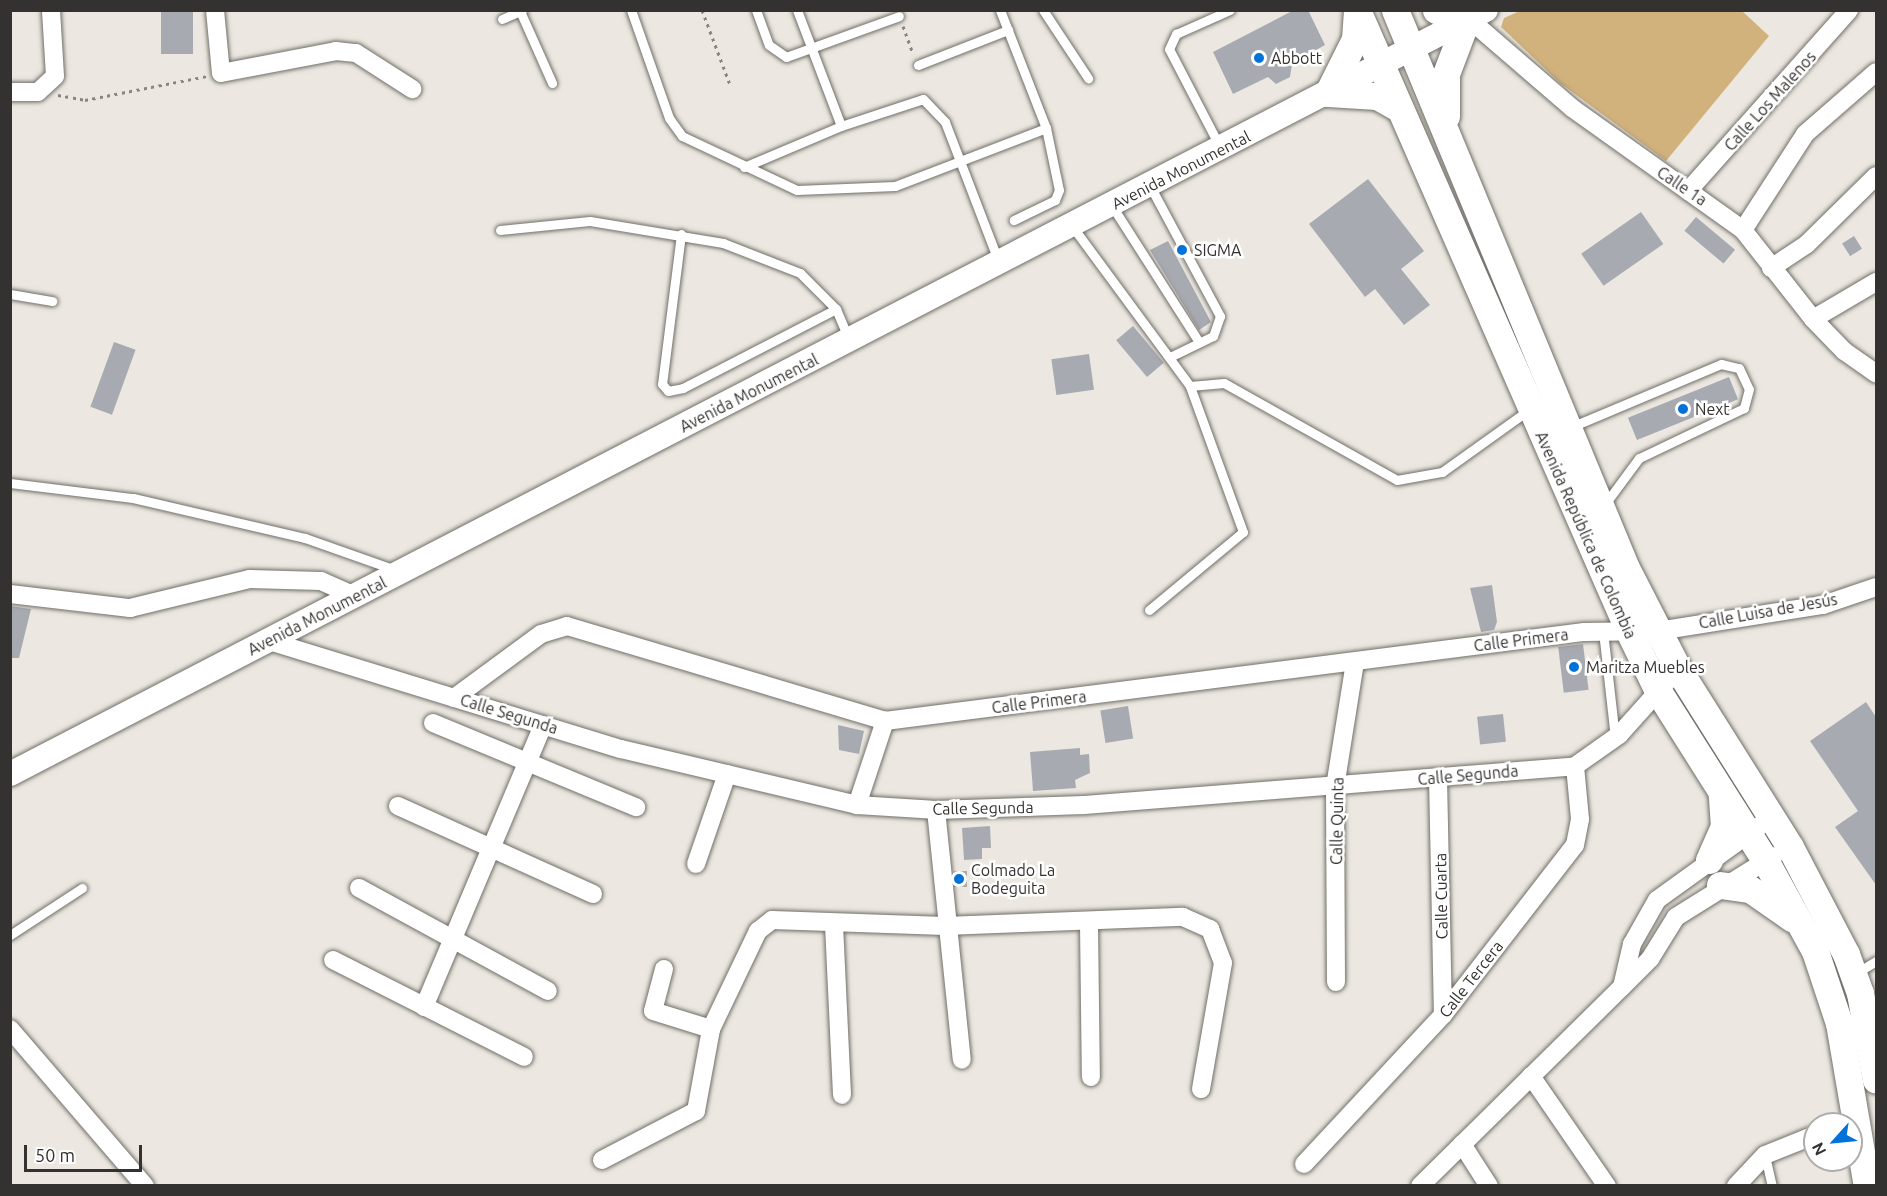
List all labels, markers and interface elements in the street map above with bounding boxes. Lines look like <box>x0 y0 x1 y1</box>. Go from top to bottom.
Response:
street label: Calle Los Malenos <box>1720 47 1820 155</box>
place label: Abbott <box>1271 48 1322 68</box>
marker: Abbott <box>1252 51 1266 65</box>
street label: Avenida Monumental <box>1108 127 1254 213</box>
street label: Calle 1a <box>1653 162 1711 210</box>
place label: SIGMA <box>1194 240 1241 260</box>
marker: SIGMA <box>1175 243 1189 257</box>
street label: Avenida Monumental <box>676 350 822 436</box>
place label: Next <box>1695 399 1730 419</box>
marker: Next <box>1676 402 1690 416</box>
street label: Avenida República de Colombia <box>1531 428 1641 642</box>
street label: Avenida Monumental <box>244 573 390 659</box>
street label: Calle Luisa de Jesús <box>1697 589 1839 633</box>
street label: Calle Primera <box>1473 625 1569 655</box>
place label: Maritza Muebles <box>1586 657 1705 677</box>
marker: Maritza Muebles <box>1567 660 1581 674</box>
street label: Calle Primera <box>991 687 1087 717</box>
street label: Calle Segunda <box>458 690 560 738</box>
street label: Calle Segunda <box>1417 761 1519 789</box>
street label: Calle Quinta <box>1327 777 1347 865</box>
street label: Calle Segunda <box>932 798 1034 818</box>
street label: Calle Cuarta <box>1431 853 1451 939</box>
place label: Colmado La Bodeguita <box>971 860 1055 898</box>
marker: Colmado La Bodeguita <box>952 872 966 886</box>
street label: Calle Tercera <box>1435 937 1507 1021</box>
north arrow <box>1803 1112 1863 1172</box>
scale bar <box>27 1133 146 1171</box>
text: N <box>1808 1140 1829 1159</box>
text: 50 m <box>35 1145 75 1165</box>

